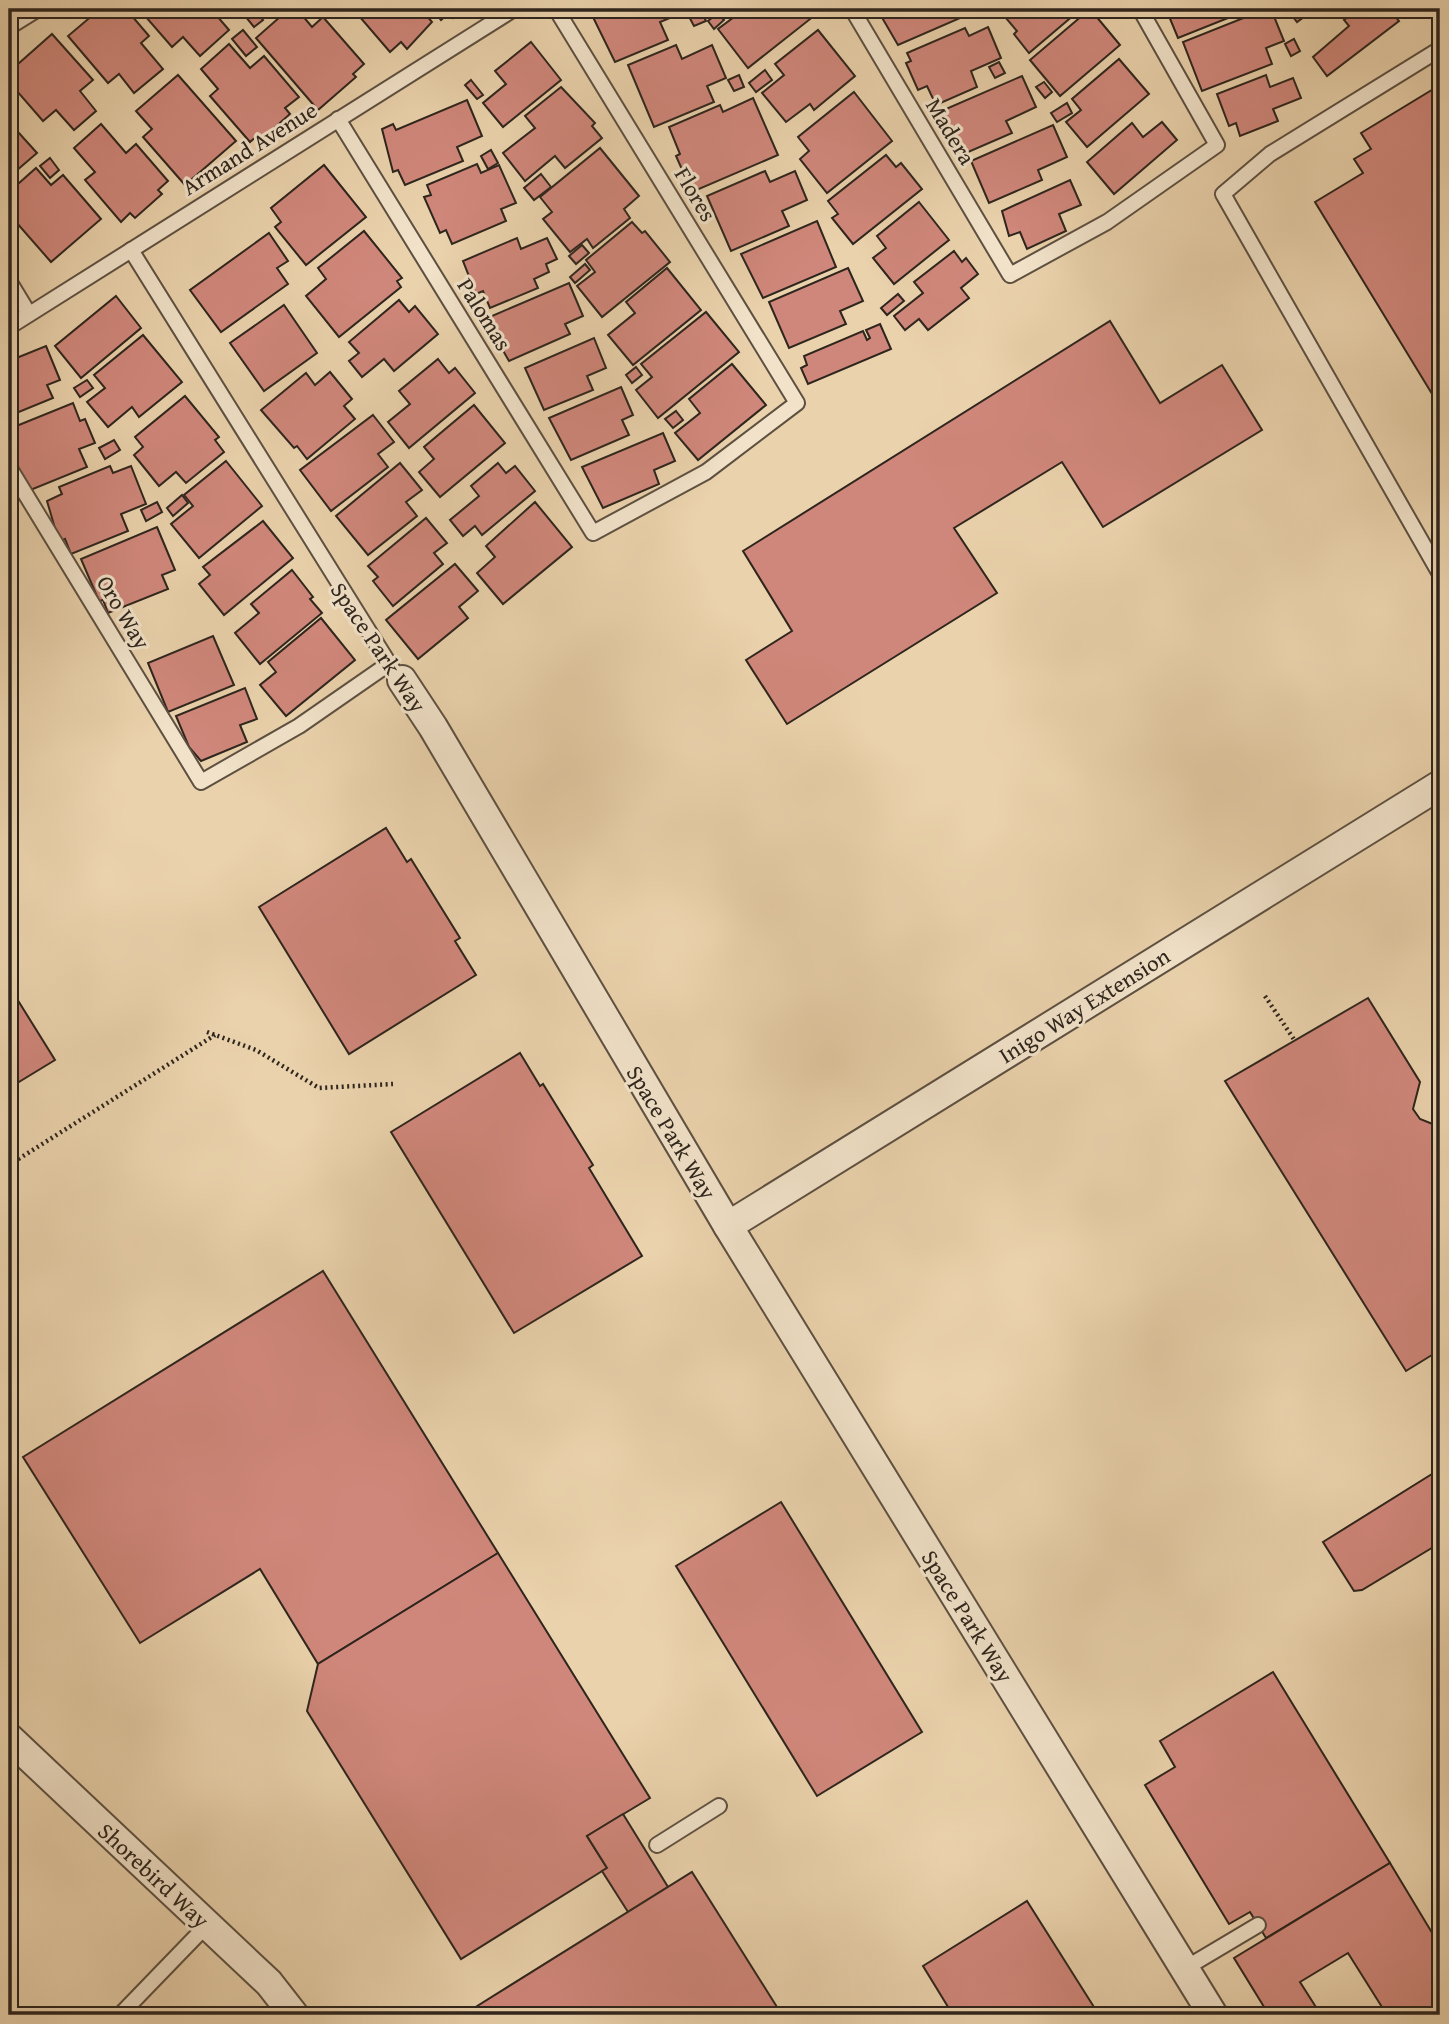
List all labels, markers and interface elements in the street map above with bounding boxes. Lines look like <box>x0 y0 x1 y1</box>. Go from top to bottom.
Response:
street label: Madera <box>918 91 984 171</box>
street label: Armand Avenue <box>175 93 323 203</box>
street label: Flores <box>667 160 725 228</box>
street label: Palomas <box>450 271 520 357</box>
street label: Oro Way <box>89 569 159 656</box>
street label: Space Park Way <box>323 575 435 719</box>
street label: Inigo Way Extension <box>992 939 1176 1071</box>
street label: Space Park Way <box>619 1059 725 1206</box>
street label: Space Park Way <box>914 1543 1022 1689</box>
street label: Shorebird Way <box>91 1815 217 1936</box>

